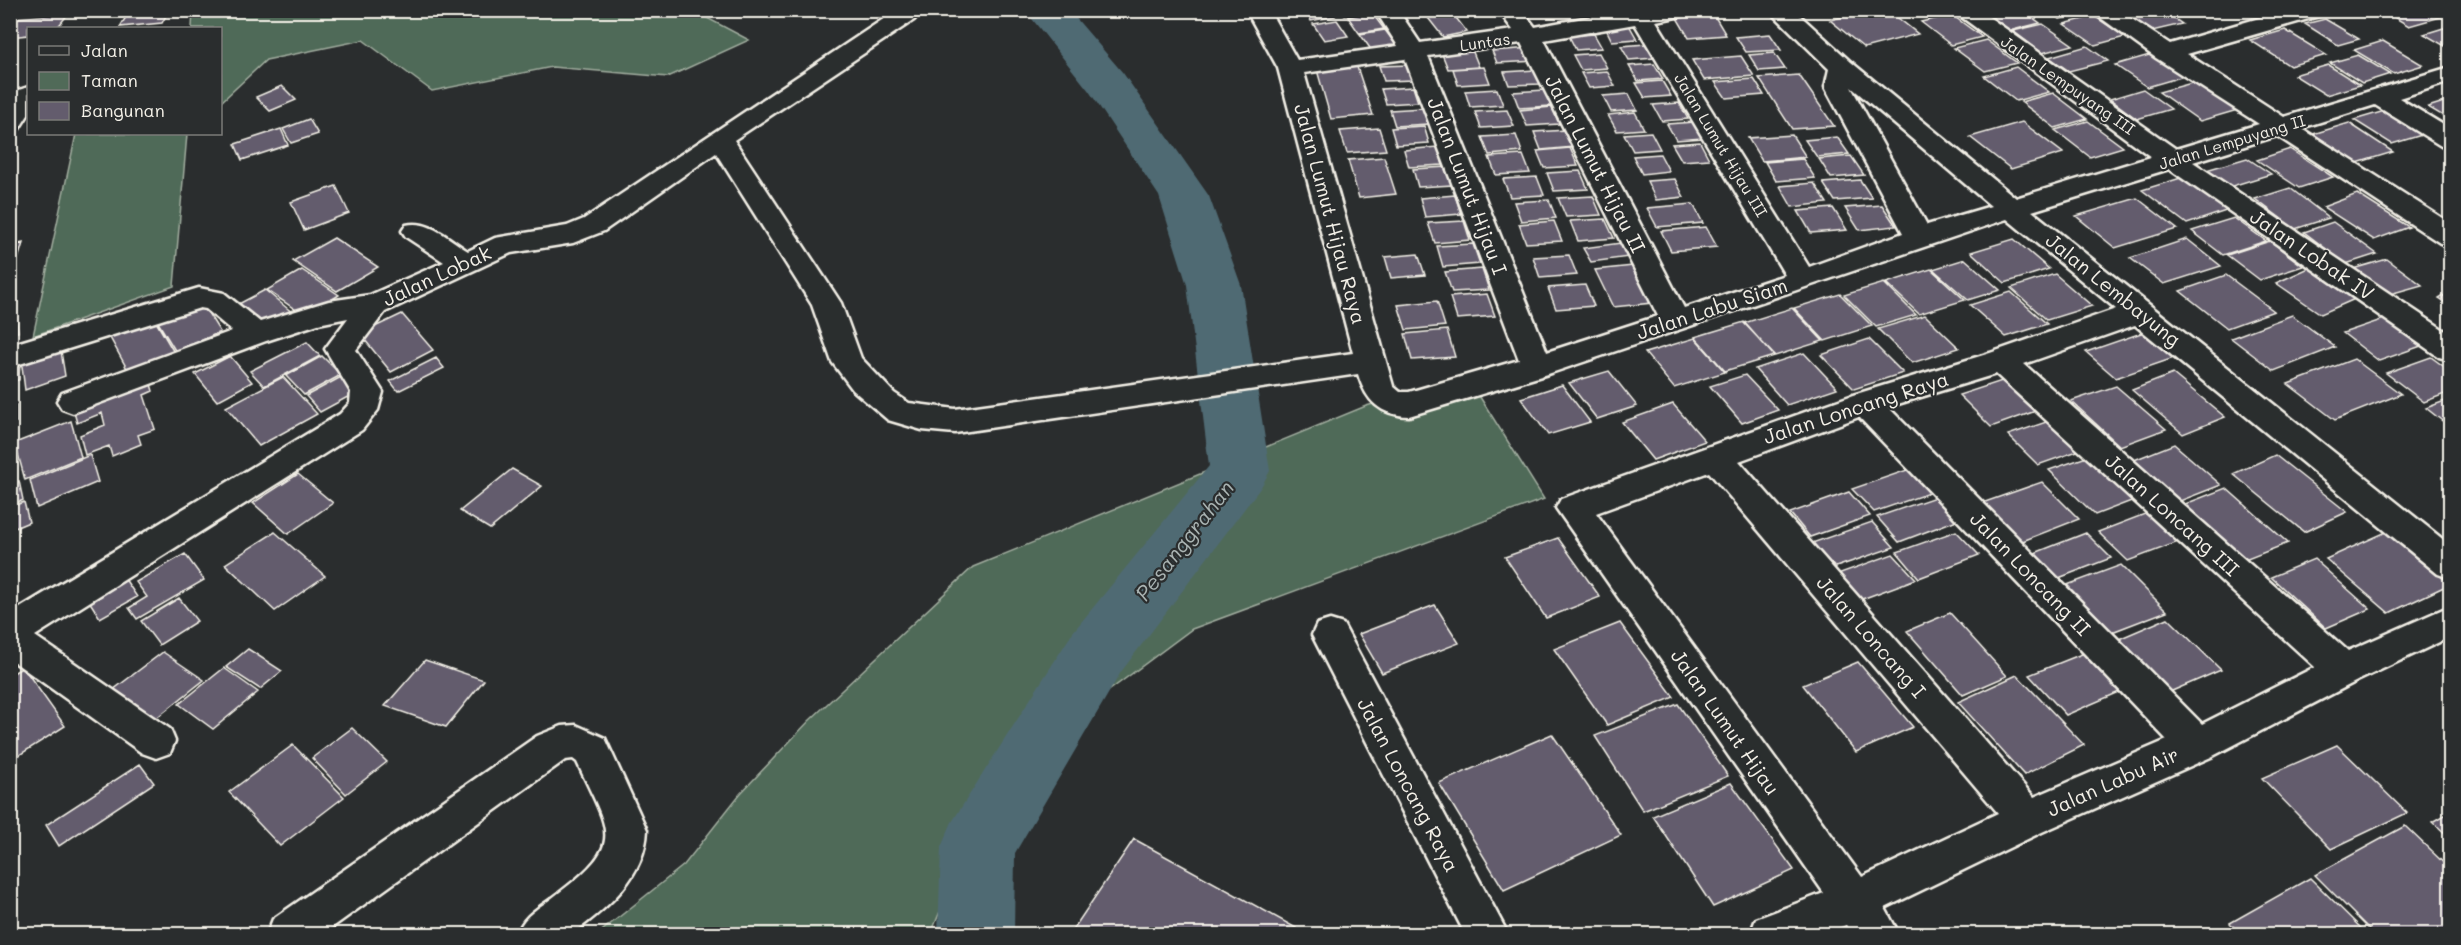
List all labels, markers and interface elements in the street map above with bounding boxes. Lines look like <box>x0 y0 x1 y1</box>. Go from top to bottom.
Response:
legend <box>27 27 222 135</box>
street label: Luntas <box>1458 28 1512 55</box>
street label: Jalan Lempuyang III <box>1997 30 2139 139</box>
text: Jalan <box>81 38 128 62</box>
text: Taman <box>81 68 138 92</box>
street label: Jalan Lumut Hijau III <box>1670 69 1773 220</box>
street label: Jalan Lumut Hijau II <box>1540 70 1652 257</box>
street label: Jalan Lumut Hijau I <box>1422 93 1514 278</box>
text: Bangunan <box>81 98 165 122</box>
street label: Jalan Lumut Hijau Raya <box>1289 101 1373 327</box>
street label: Jalan Lempuyang II <box>2156 109 2308 174</box>
street label: Jalan Lobak IV <box>2245 203 2380 305</box>
street label: Jalan Lembayung <box>2041 227 2187 352</box>
street label: Jalan Lobak <box>378 239 495 312</box>
street label: Jalan Labu Siam <box>1633 271 1790 345</box>
street label: Jalan Loncang Raya <box>1760 365 1952 449</box>
street label: Jalan Loncang III <box>2100 447 2245 581</box>
water label: Pesanggrahan <box>1128 475 1239 606</box>
street label: Jalan Loncang II <box>1965 506 2097 641</box>
street label: Jalan Loncang I <box>1811 570 1932 703</box>
street label: Jalan Lumut Hijau <box>1666 643 1786 800</box>
street label: Jalan Loncang Raya <box>1352 693 1466 876</box>
street label: Jalan Labu Air <box>2043 740 2182 822</box>

